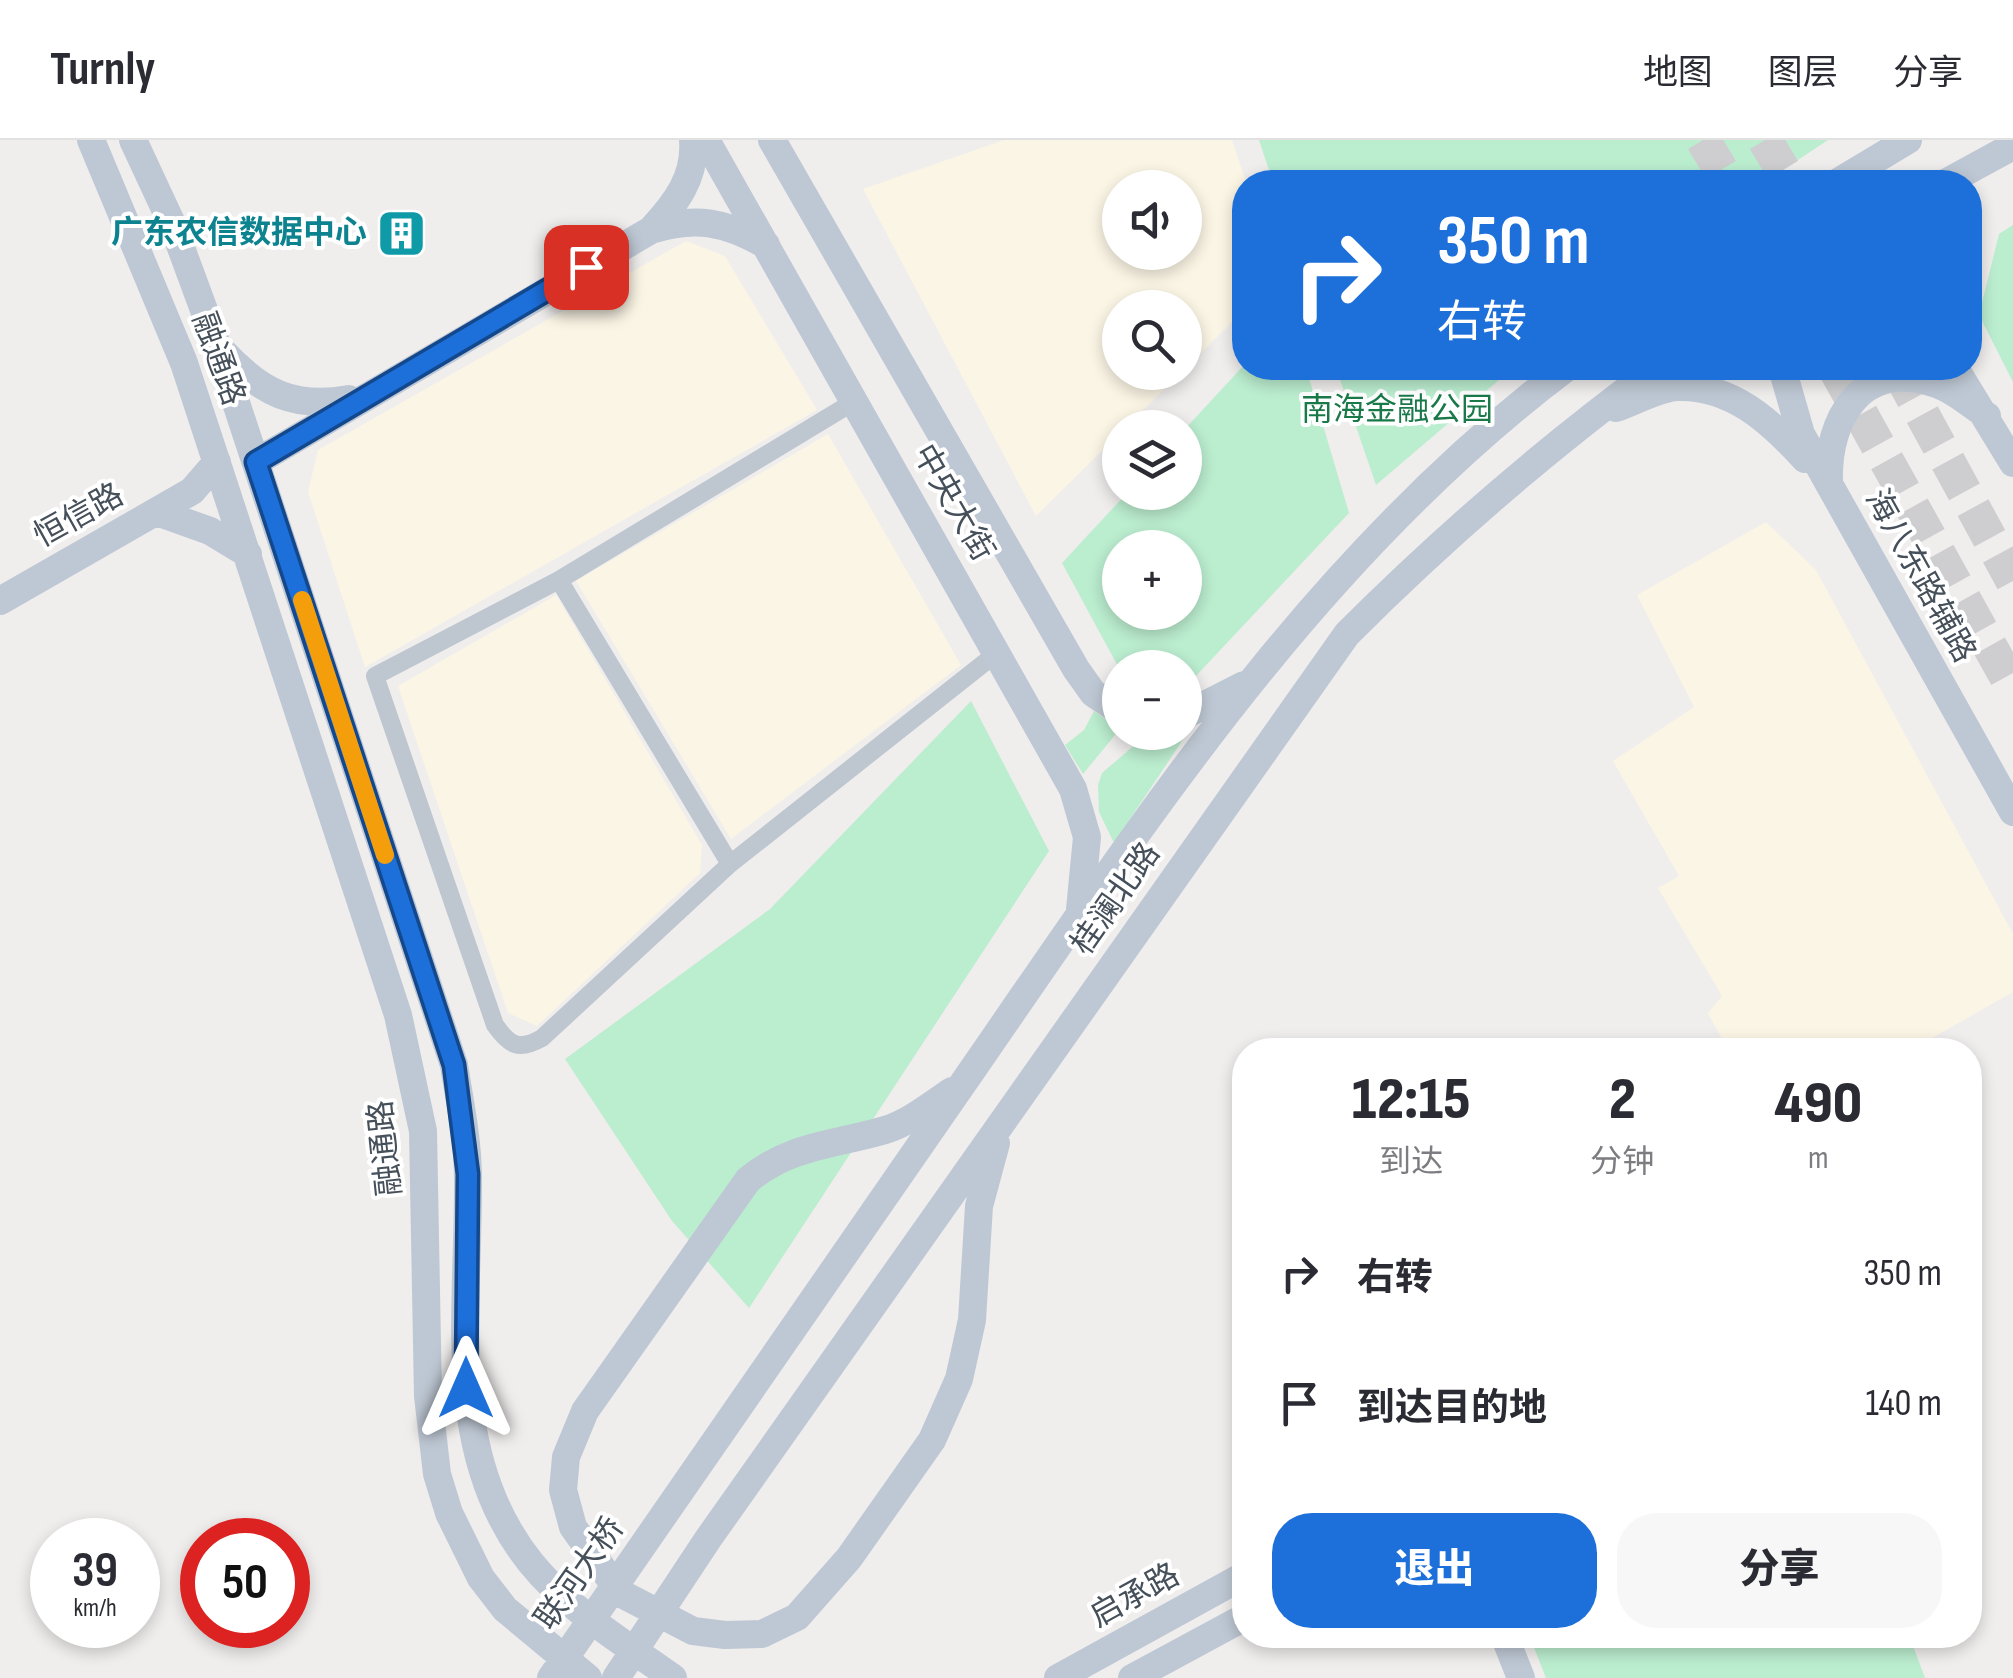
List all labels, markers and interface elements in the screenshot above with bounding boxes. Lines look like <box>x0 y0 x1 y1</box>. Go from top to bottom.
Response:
text: Turnly <box>50 41 155 98</box>
text: 地图 <box>1643 52 1713 95</box>
text: 图层 <box>1768 52 1838 95</box>
text: 分享 <box>1893 52 1963 95</box>
map controls <box>1102 170 1202 750</box>
button: sound <box>1102 170 1202 270</box>
text: 350 m <box>1437 200 1590 284</box>
building icon: 广东农信数据中心 <box>376 207 428 259</box>
icon: right <box>1272 210 1402 340</box>
place label: 广东农信数据中心 <box>111 214 367 253</box>
pin <box>544 225 629 310</box>
icon: arrive <box>559 240 614 295</box>
button: search <box>1102 290 1202 390</box>
text: 右转 <box>1437 296 1527 351</box>
street label: 融通路 <box>183 307 253 411</box>
park label: 南海金融公园 <box>1301 391 1493 430</box>
button: layers <box>1102 410 1202 510</box>
street label: 中央大街 <box>904 438 1002 568</box>
street label: 恒信路 <box>28 476 130 556</box>
street label: 海八东路辅路 <box>1856 483 1984 669</box>
button: + <box>1102 530 1202 630</box>
button: − <box>1102 650 1202 750</box>
street label: 桂澜北路 <box>1063 835 1169 963</box>
text: 12:15 <box>1352 1064 1471 1136</box>
text: 2 <box>1609 1064 1636 1136</box>
text: 490 <box>1774 1068 1862 1140</box>
street label: 融通路 <box>362 1098 410 1198</box>
text: m <box>1808 1139 1828 1178</box>
text: 到达 <box>1379 1143 1443 1182</box>
text: 分钟 <box>1590 1143 1654 1182</box>
icon: right <box>1272 1246 1327 1301</box>
text: 350 m <box>1863 1251 1942 1296</box>
text: 右转 <box>1357 1256 1433 1301</box>
position arrow <box>414 1336 518 1440</box>
icon: arrive <box>1272 1376 1327 1431</box>
text: 140 m <box>1865 1381 1942 1426</box>
text: 到达目的地 <box>1357 1386 1547 1431</box>
street label: 联河大桥 <box>527 1510 633 1638</box>
button: 退出 <box>1272 1513 1597 1628</box>
button: 分享 <box>1617 1513 1942 1628</box>
speed limit sign: 50 <box>180 1518 310 1648</box>
text: 39 <box>72 1541 118 1601</box>
street label: 启承路 <box>1084 1556 1186 1636</box>
text: km/h <box>73 1593 117 1624</box>

